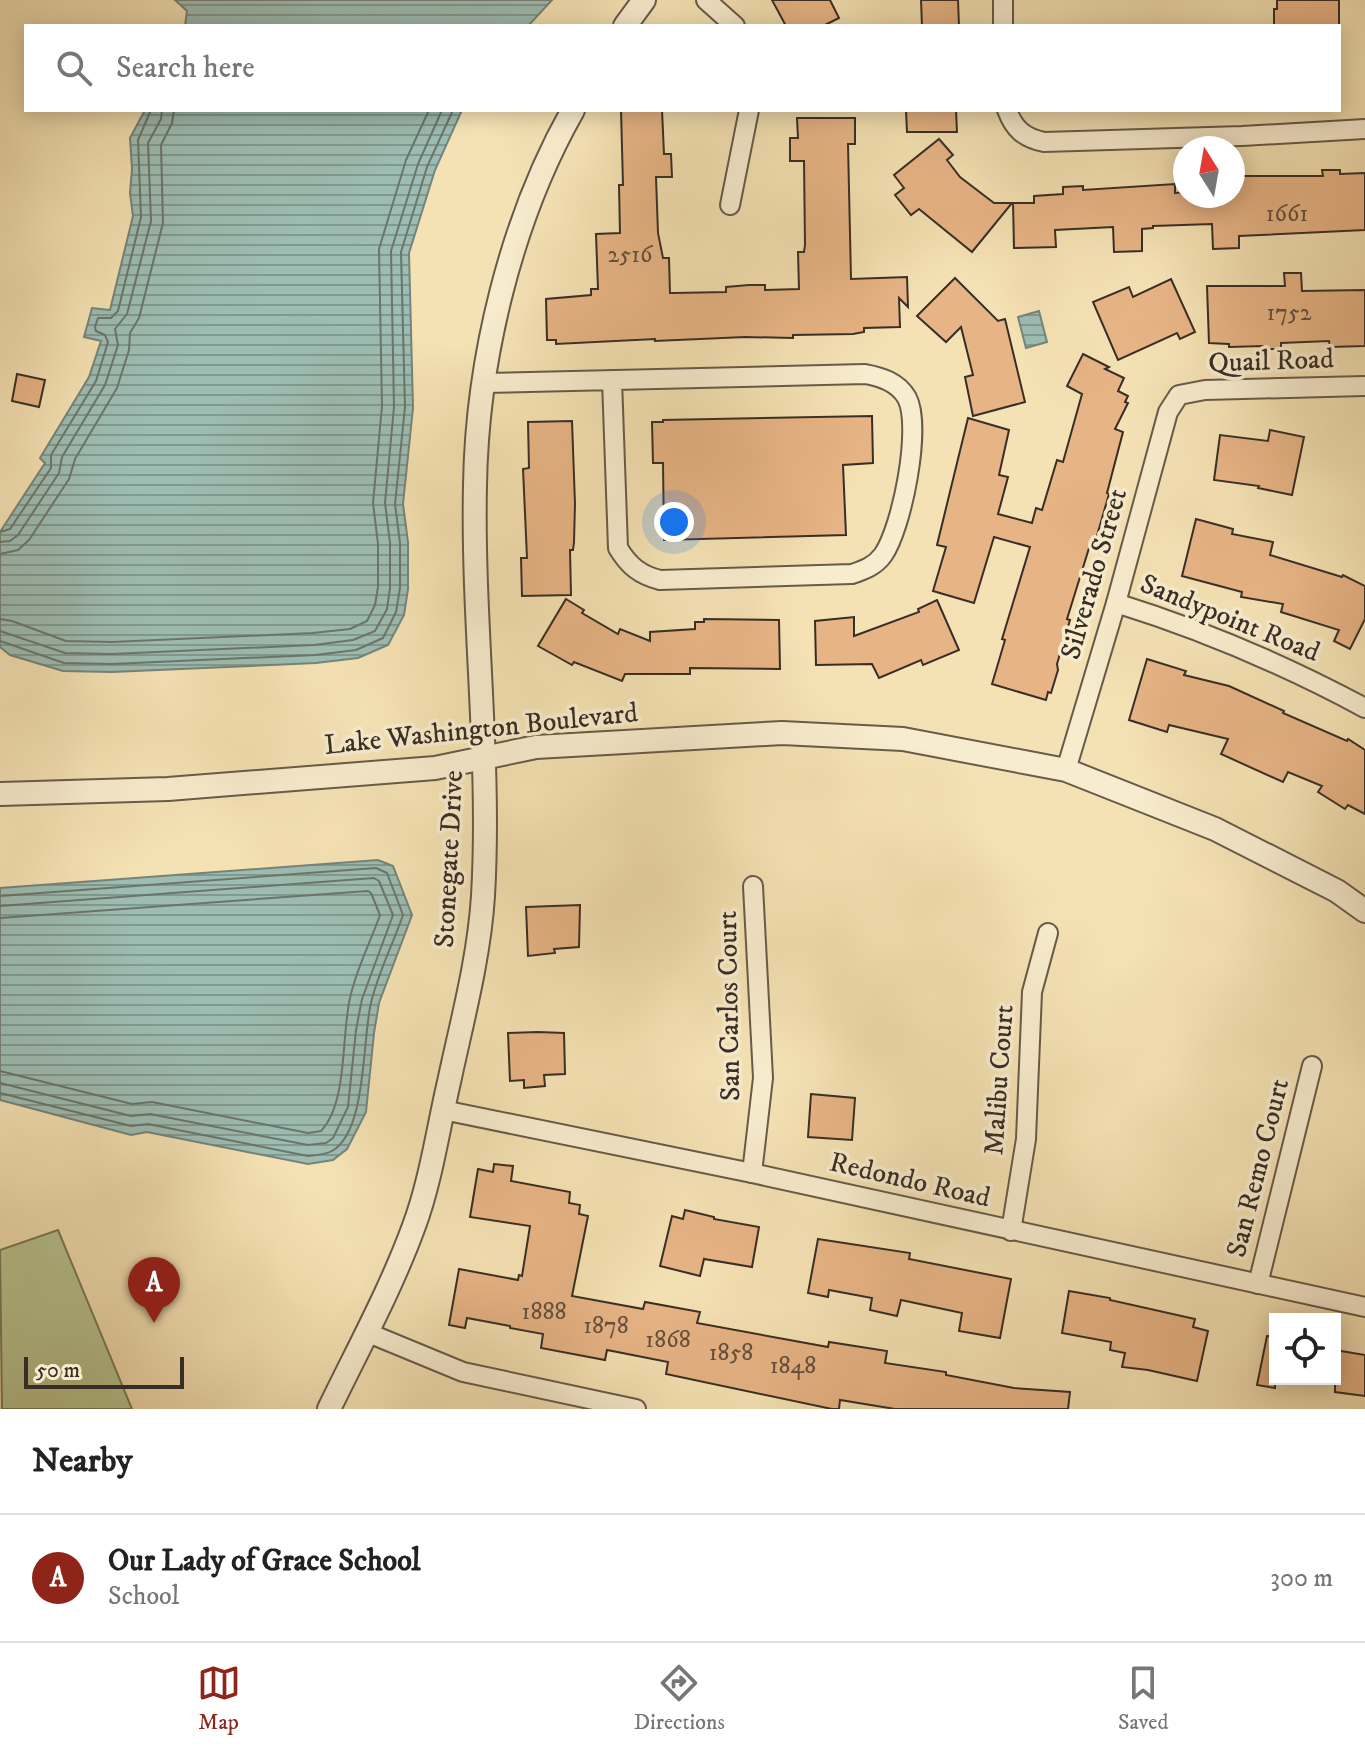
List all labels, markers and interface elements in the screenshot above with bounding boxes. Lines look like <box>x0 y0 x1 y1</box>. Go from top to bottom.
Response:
search box <box>24 24 1341 112</box>
icon: search <box>52 46 96 90</box>
text: Search here <box>116 50 255 87</box>
north arrow <box>1173 136 1245 208</box>
house number: 1661 <box>1266 199 1308 229</box>
house number: 2516 <box>608 240 654 270</box>
house number: 1752 <box>1266 298 1312 328</box>
street label: Quail Road <box>1208 341 1334 381</box>
street label: Silverado Street <box>1053 485 1135 663</box>
your location <box>654 502 694 542</box>
street label: Sandypoint Road <box>1135 566 1325 670</box>
street label: Lake Washington Boulevard <box>322 695 640 763</box>
street label: Stonegate Drive <box>427 769 471 949</box>
street label: San Carlos Court <box>710 910 748 1102</box>
street label: Malibu Court <box>976 1003 1022 1156</box>
street label: San Remo Court <box>1219 1075 1297 1261</box>
street label: Redondo Road <box>826 1145 994 1215</box>
pin: A <box>128 1257 180 1323</box>
house number: 1888 <box>522 1297 566 1327</box>
house number: 1878 <box>583 1311 629 1341</box>
map controls <box>1269 1313 1341 1385</box>
button: locate <box>1269 1313 1341 1385</box>
house number: 1868 <box>645 1325 691 1355</box>
house number: 1858 <box>709 1338 753 1368</box>
house number: 1848 <box>770 1351 816 1381</box>
scale bar <box>24 1353 184 1389</box>
text: 50 m <box>36 1357 80 1384</box>
text: Nearby <box>32 1440 133 1482</box>
text: Our Lady of Grace School <box>108 1543 421 1580</box>
text: A <box>50 1562 66 1595</box>
text: 300 m <box>1270 1562 1333 1595</box>
text: School <box>108 1580 179 1613</box>
tab: Map <box>197 1661 241 1736</box>
tab: Directions <box>634 1661 725 1736</box>
tab: Saved <box>1118 1661 1168 1736</box>

